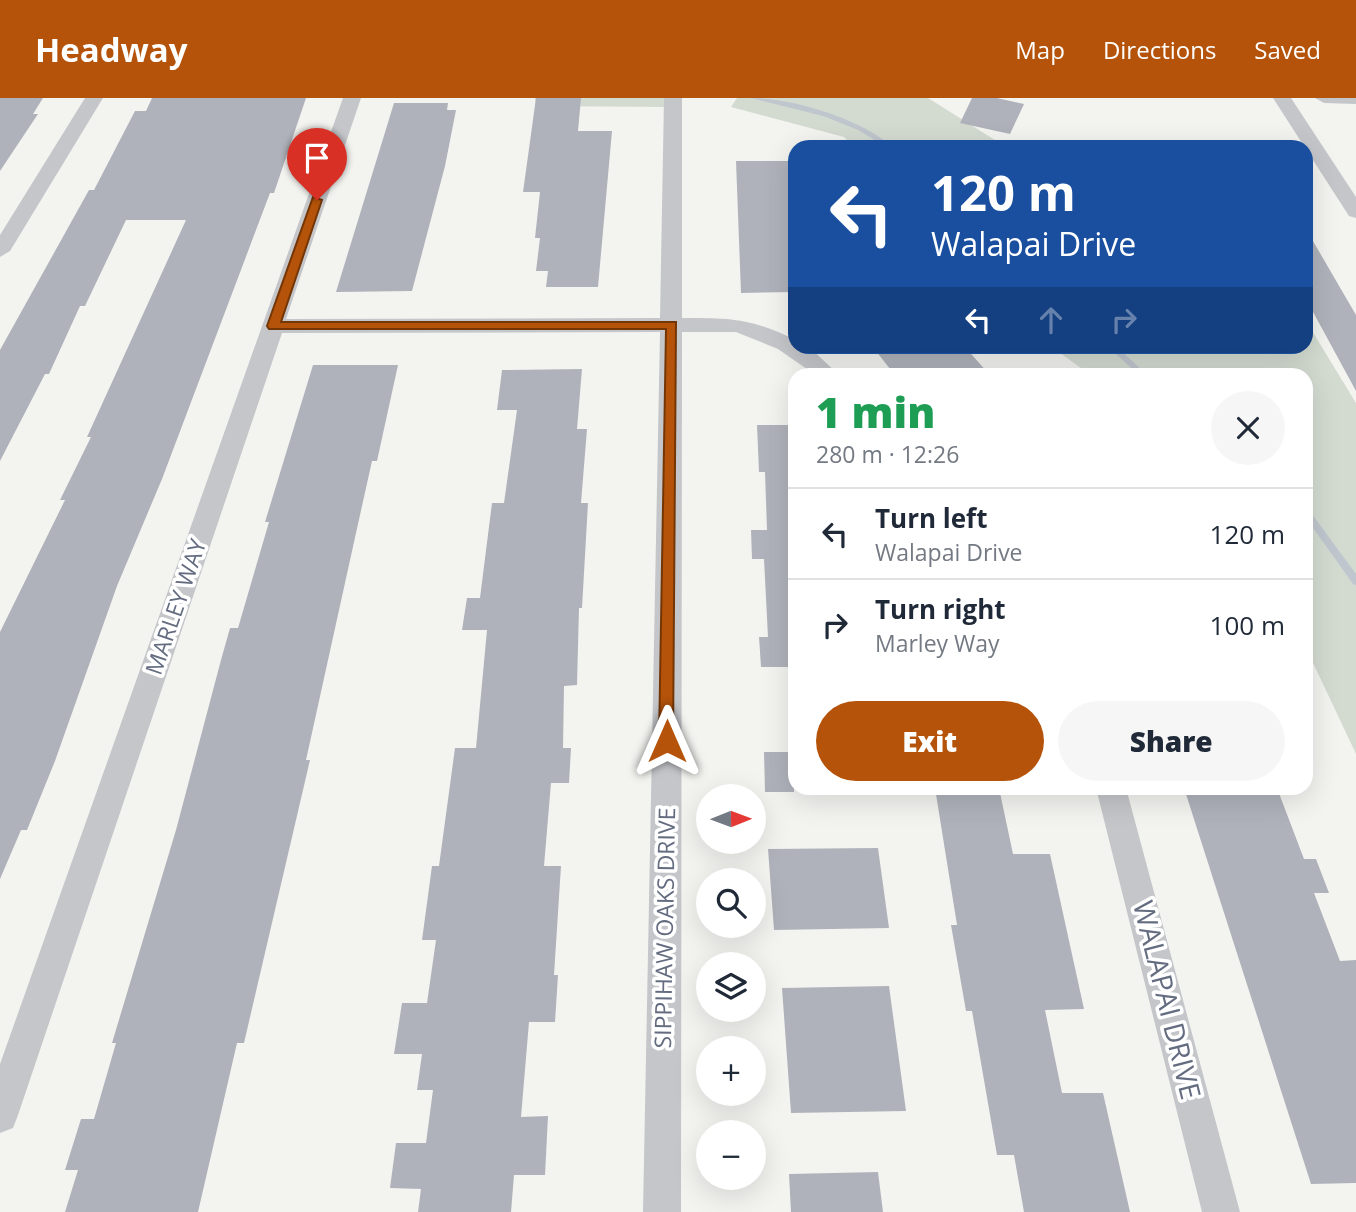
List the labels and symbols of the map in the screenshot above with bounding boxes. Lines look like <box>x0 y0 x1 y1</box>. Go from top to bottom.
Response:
pin <box>287 128 347 200</box>
street label: MARLEY WAY <box>137 534 213 679</box>
position arrow <box>630 704 704 778</box>
north arrow <box>696 784 766 854</box>
street label: SIPPIHAW OAKS DRIVE <box>646 807 682 1049</box>
street label: WALAPAI DRIVE <box>1125 897 1211 1103</box>

